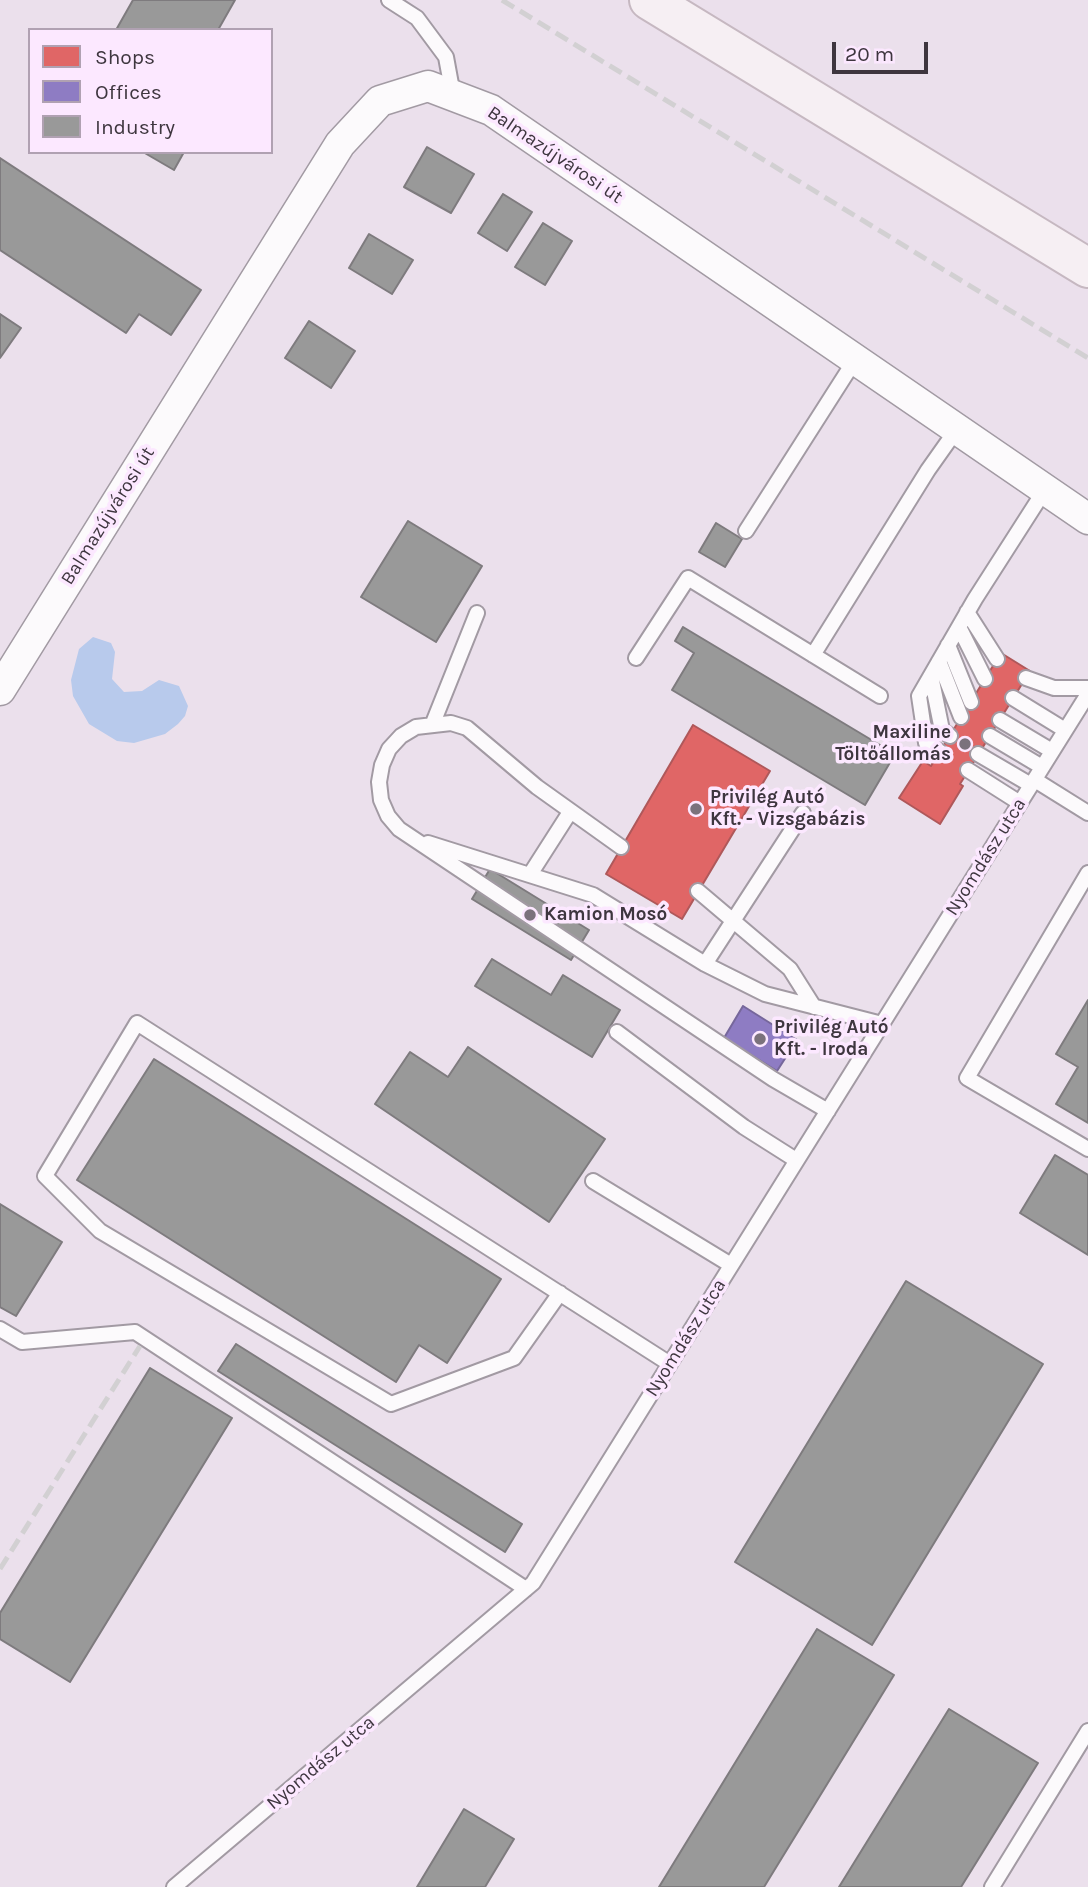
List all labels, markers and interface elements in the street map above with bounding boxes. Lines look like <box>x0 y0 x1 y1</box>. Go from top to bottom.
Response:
legend <box>28 28 273 154</box>
scale bar <box>836 28 932 72</box>
text: 20 m <box>845 42 894 66</box>
text: Shops <box>95 45 155 69</box>
text: Offices <box>95 80 162 104</box>
street label: Balmazújvárosi út <box>483 101 627 209</box>
text: Industry <box>95 115 175 139</box>
street label: Balmazújvárosi út <box>56 443 160 589</box>
place label: Maxiline Töltőállomás <box>835 722 951 766</box>
marker: Maxiline Töltőállomás <box>957 736 973 752</box>
place label: Privilég Autó Kft. - Vizsgabázis <box>710 787 865 831</box>
street label: Nyomdász utca <box>941 794 1031 920</box>
marker: Privilég Autó Kft. - Vizsgabázis <box>688 801 704 817</box>
place label: Kamion Mosó <box>544 904 667 926</box>
marker: Kamion Mosó <box>522 907 538 923</box>
place label: Privilég Autó Kft. - Iroda <box>774 1017 889 1061</box>
marker: Privilég Autó Kft. - Iroda <box>752 1031 768 1047</box>
street label: Nyomdász utca <box>641 1275 731 1401</box>
street label: Nyomdász utca <box>262 1711 380 1815</box>

